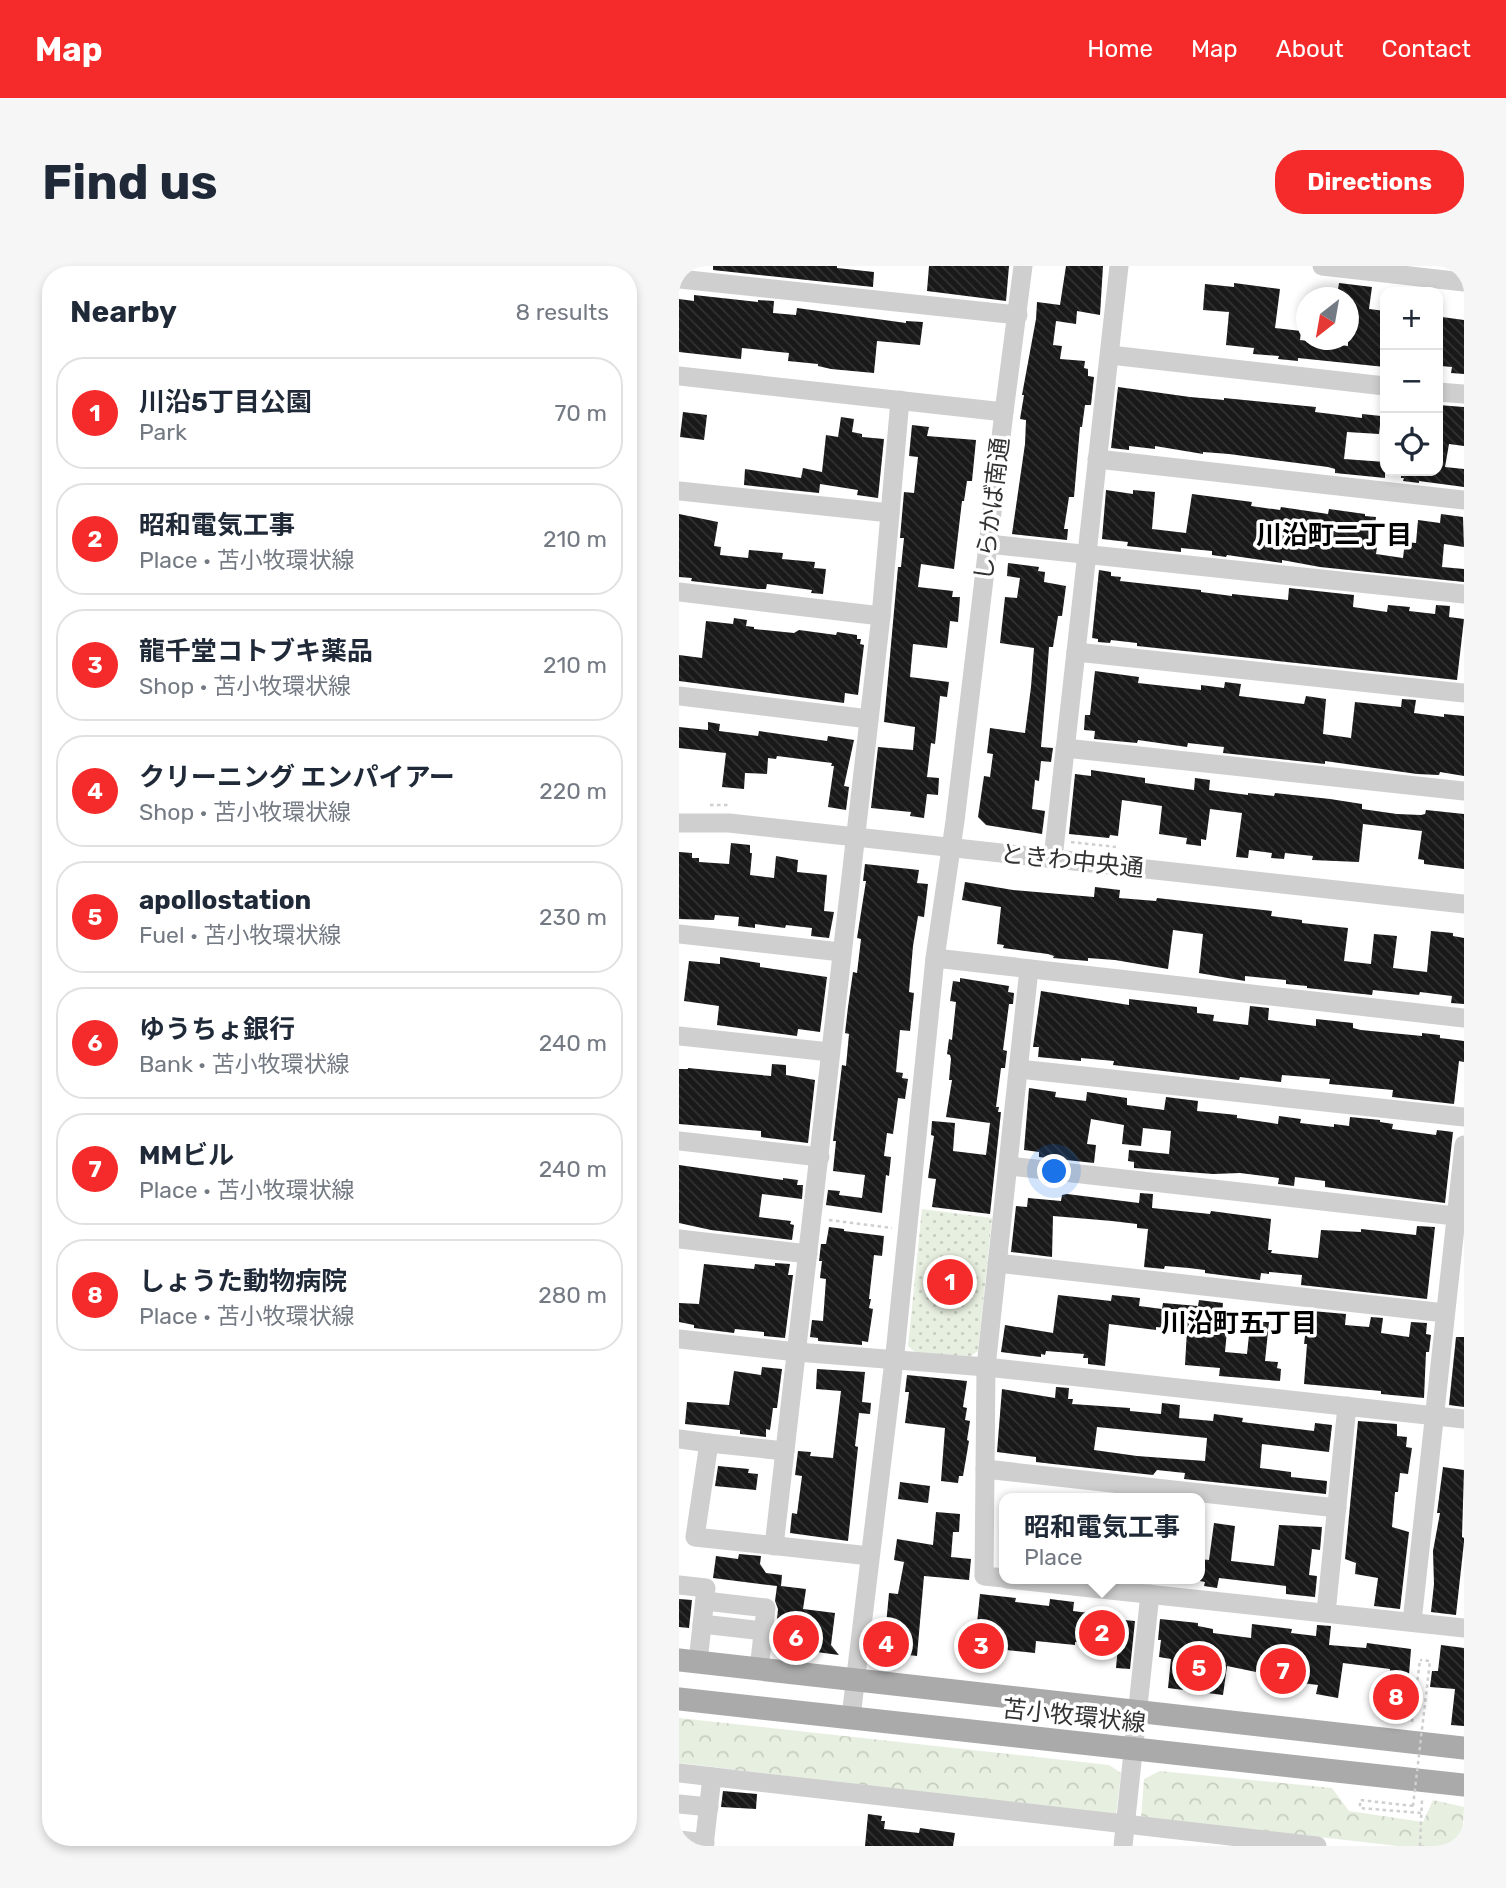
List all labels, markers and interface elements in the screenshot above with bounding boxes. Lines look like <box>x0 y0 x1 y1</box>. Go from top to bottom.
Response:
text: Map <box>35 30 103 69</box>
text: Home <box>1087 35 1153 63</box>
text: Map <box>1191 35 1238 63</box>
text: About <box>1276 35 1344 63</box>
text: Contact <box>1382 35 1471 63</box>
button: Directions <box>1275 150 1464 214</box>
text: Find us <box>42 153 218 211</box>
north arrow <box>1296 287 1359 350</box>
map controls <box>1380 287 1443 476</box>
button: + <box>1380 287 1443 350</box>
text: Nearby <box>70 294 177 330</box>
text: 8 results <box>515 298 609 326</box>
button: − <box>1380 350 1443 413</box>
text: 川沿5丁目公園 <box>139 387 312 418</box>
text: 1 <box>89 399 101 427</box>
text: 70 m <box>555 399 607 427</box>
button: locate <box>1380 413 1443 476</box>
text: Park <box>139 418 187 446</box>
street label: しらかば南通 <box>969 436 1015 582</box>
text: 昭和電気工事 <box>139 510 295 541</box>
district label: 川沿町二丁目 <box>1256 520 1412 551</box>
text: 2 <box>88 525 102 553</box>
text: 210 m <box>543 525 607 553</box>
text: Place · 苫小牧環状線 <box>139 546 355 574</box>
text: 龍千堂コトブキ薬品 <box>139 636 373 667</box>
text: 3 <box>87 651 103 679</box>
text: 210 m <box>543 651 607 679</box>
text: Shop · 苫小牧環状線 <box>139 672 351 700</box>
text: クリーニング エンパイアー <box>139 762 455 793</box>
text: 4 <box>87 777 103 805</box>
text: 220 m <box>539 777 607 805</box>
text: Shop · 苫小牧環状線 <box>139 798 351 826</box>
street label: ときわ中央通 <box>999 840 1145 882</box>
text: apollostation <box>139 885 311 916</box>
text: 5 <box>88 903 102 931</box>
text: 230 m <box>539 903 607 931</box>
text: Fuel · 苫小牧環状線 <box>139 921 341 949</box>
text: ゆうちょ銀行 <box>139 1014 295 1045</box>
text: 6 <box>88 1029 102 1057</box>
text: 240 m <box>539 1029 607 1057</box>
text: Bank · 苫小牧環状線 <box>139 1050 350 1078</box>
text: MMビル <box>139 1140 234 1171</box>
your location <box>1037 1154 1071 1188</box>
text: 7 <box>88 1155 102 1183</box>
text: 240 m <box>539 1155 607 1183</box>
text: Place · 苫小牧環状線 <box>139 1176 355 1204</box>
pin: 1 <box>927 1256 973 1308</box>
text: しょうた動物病院 <box>139 1266 347 1297</box>
text: 8 <box>87 1281 103 1309</box>
text: 280 m <box>538 1281 607 1309</box>
text: Place · 苫小牧環状線 <box>139 1302 355 1330</box>
district label: 川沿町五丁目 <box>1161 1308 1317 1339</box>
popup <box>999 1493 1205 1584</box>
text: 昭和電気工事 <box>1024 1512 1180 1543</box>
text: Place <box>1024 1543 1083 1571</box>
pin: 2 <box>1079 1607 1125 1659</box>
pin: 6 <box>773 1612 819 1664</box>
pin: 4 <box>863 1618 909 1670</box>
pin: 3 <box>958 1620 1004 1672</box>
pin: 5 <box>1176 1642 1222 1694</box>
pin: 7 <box>1260 1645 1306 1697</box>
pin: 8 <box>1373 1671 1419 1723</box>
street label: 苫小牧環状線 <box>1001 1695 1147 1737</box>

